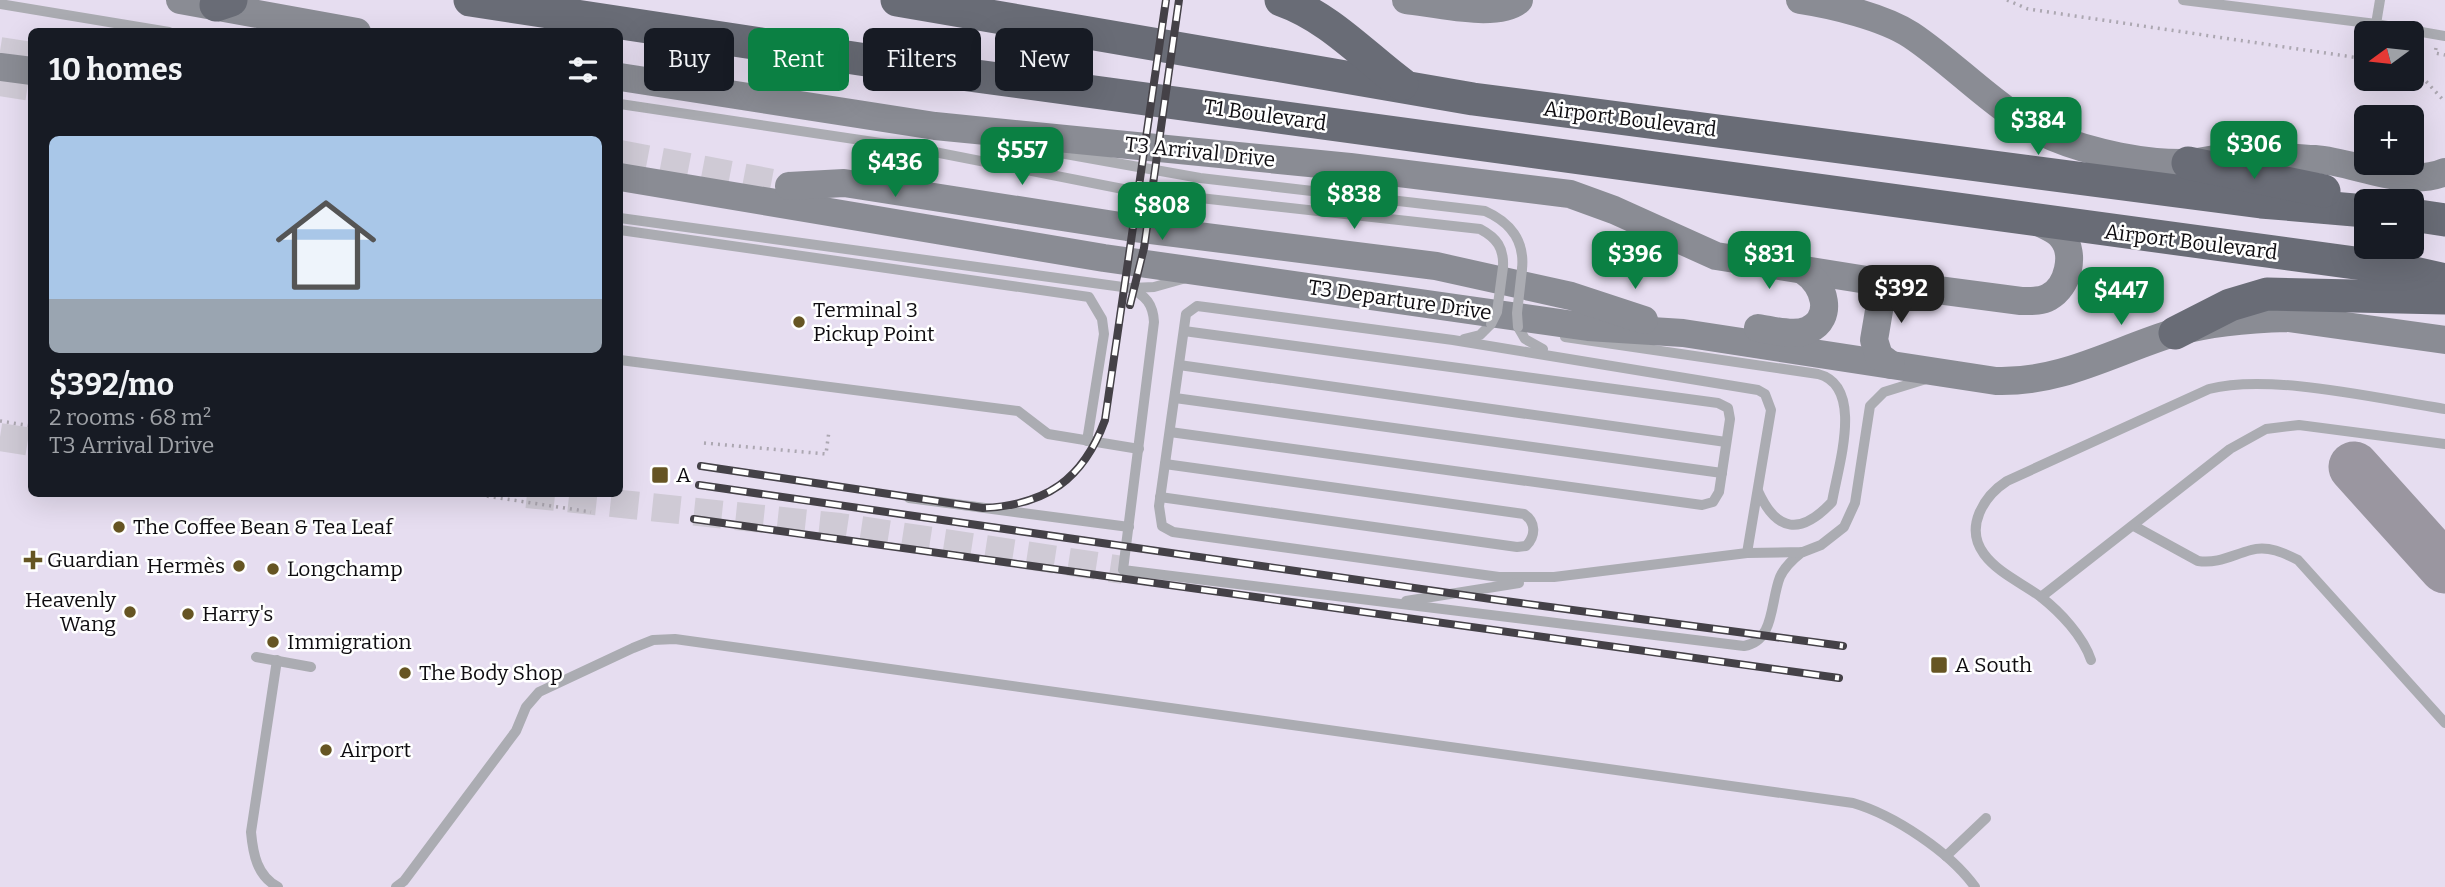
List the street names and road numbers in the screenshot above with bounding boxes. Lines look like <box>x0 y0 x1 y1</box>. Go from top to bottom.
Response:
street label: T1 Boulevard <box>1202 94 1328 136</box>
street label: Airport Boulevard <box>1542 95 1718 143</box>
street label: T3 Arrival Drive <box>1124 131 1276 173</box>
street label: Airport Boulevard <box>2103 218 2279 266</box>
street label: T3 Departure Drive <box>1307 274 1493 326</box>

